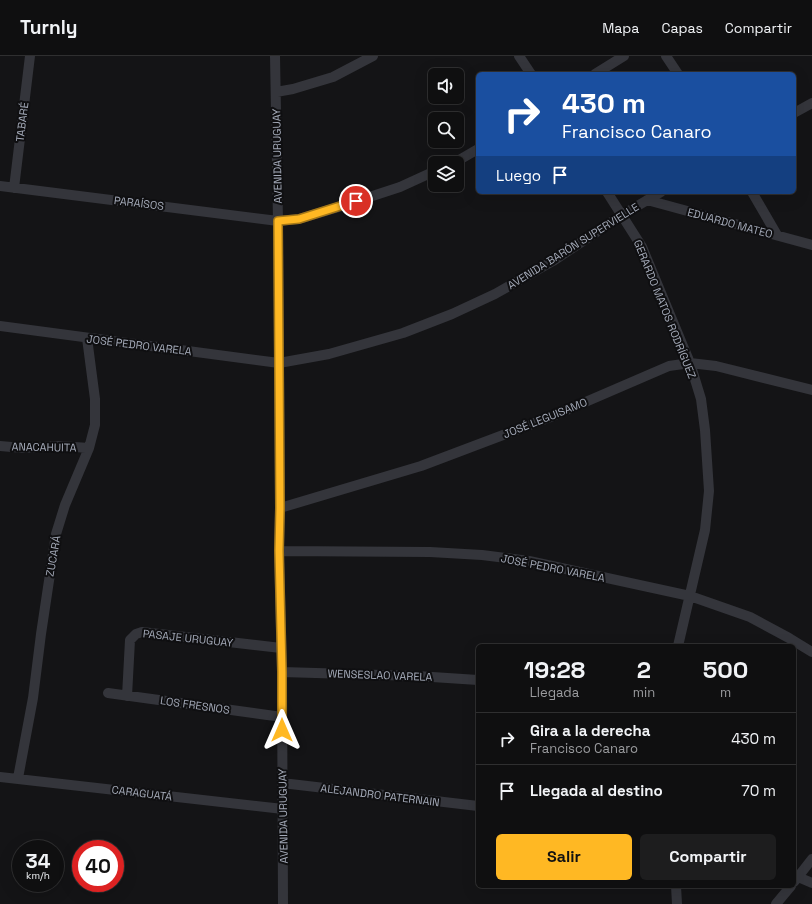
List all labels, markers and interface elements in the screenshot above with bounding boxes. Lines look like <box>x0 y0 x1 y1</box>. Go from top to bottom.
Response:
text: Turnly <box>20 15 78 40</box>
text: Mapa <box>602 19 639 37</box>
text: Capas <box>661 19 703 37</box>
text: Compartir <box>725 19 792 37</box>
map controls <box>428 68 464 192</box>
button: sound <box>428 68 464 104</box>
text: 430 m <box>562 85 646 121</box>
icon: right <box>496 88 548 140</box>
street label: TABARÉ <box>13 101 31 143</box>
street label: AVENIDA URUGUAY <box>269 108 285 204</box>
button: search <box>428 112 464 148</box>
text: Francisco Canaro <box>562 120 712 143</box>
button: layers <box>428 156 464 192</box>
icon: arrive <box>549 164 571 186</box>
text: Luego <box>496 166 541 185</box>
pin <box>339 184 373 218</box>
icon: arrive <box>345 190 367 212</box>
street label: PARAÍSOS <box>113 193 165 213</box>
street label: AVENIDA BARÓN SUPERVIELLE <box>504 199 641 292</box>
street label: EDUARDO MATEO <box>686 205 774 241</box>
street label: GERARDO MATOS RODRÍGUEZ <box>631 238 699 380</box>
street label: JOSÉ PEDRO VARELA <box>86 332 192 358</box>
street label: JOSÉ LEGUISAMO <box>501 395 589 441</box>
street label: ANACAHUITA <box>11 439 77 455</box>
street label: ZUCARÁ <box>43 534 64 578</box>
street label: JOSÉ PEDRO VARELA <box>500 551 606 585</box>
street label: PASAJE URUGUAY <box>142 626 234 650</box>
text: 19:28 <box>524 654 585 685</box>
text: 2 <box>637 654 651 685</box>
text: 500 <box>703 654 748 685</box>
street label: WENSESLAO VARELA <box>327 666 433 684</box>
text: Llegada <box>530 684 579 701</box>
text: min <box>633 684 655 701</box>
text: m <box>720 684 731 701</box>
street label: LOS FRESNOS <box>159 693 231 717</box>
position arrow <box>261 709 303 751</box>
text: Gira a la derecha <box>530 721 650 740</box>
icon: right <box>496 728 518 750</box>
text: 430 m <box>731 729 776 748</box>
text: Francisco Canaro <box>530 740 638 757</box>
street label: AVENIDA URUGUAY <box>275 768 291 864</box>
icon: arrive <box>496 780 518 802</box>
street label: ALEJANDRO PATERNAIN <box>320 781 440 809</box>
text: Llegada al destino <box>530 781 663 800</box>
text: 70 m <box>741 781 776 800</box>
street label: CARAGUATÁ <box>111 782 173 804</box>
button: Salir <box>496 834 632 880</box>
button: Compartir <box>640 834 776 880</box>
speed limit sign: 40 <box>72 840 124 892</box>
text: 34 <box>26 848 50 874</box>
text: km/h <box>26 869 50 882</box>

